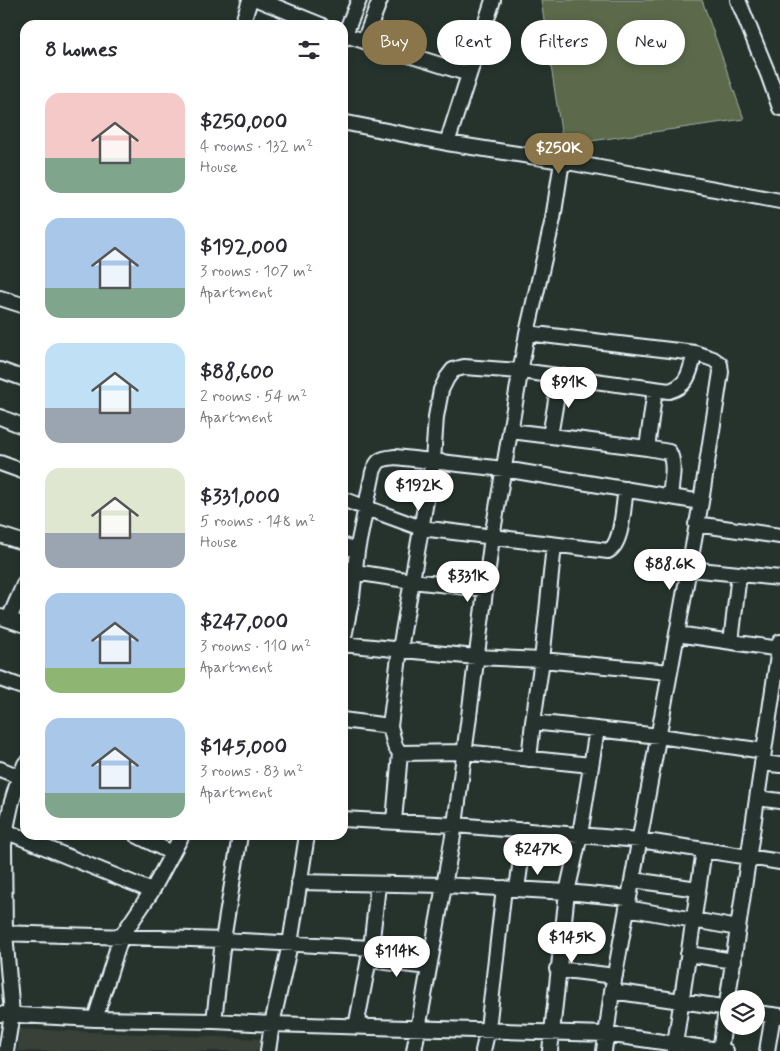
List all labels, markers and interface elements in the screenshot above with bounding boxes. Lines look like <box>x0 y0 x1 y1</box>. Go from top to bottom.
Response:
chip: Buy <box>362 20 427 65</box>
chip: Rent <box>437 20 511 65</box>
chip: Filters <box>521 20 607 65</box>
chip: New <box>617 20 685 65</box>
text: 8 homes <box>45 36 117 64</box>
icon: filters <box>295 36 323 64</box>
text: $250,000 <box>200 108 287 136</box>
icon: home <box>85 113 145 173</box>
pin: $250K <box>524 132 594 175</box>
text: 4 rooms · 132 m² <box>200 136 313 157</box>
text: $250K <box>536 138 582 159</box>
text: House <box>200 157 238 178</box>
text: $192,000 <box>200 233 288 261</box>
icon: home <box>85 238 145 298</box>
text: 3 rooms · 107 m² <box>200 261 313 282</box>
text: Apartment <box>200 282 273 303</box>
text: $88,600 <box>200 358 274 386</box>
icon: home <box>85 363 145 423</box>
pin: $91K <box>539 366 599 409</box>
text: $91K <box>551 372 587 393</box>
text: 2 rooms · 54 m² <box>200 386 307 407</box>
text: Apartment <box>200 407 273 428</box>
pin: $192K <box>384 470 454 512</box>
text: $192K <box>396 475 442 496</box>
text: $331,000 <box>200 483 280 511</box>
icon: home <box>85 488 145 548</box>
text: 5 rooms · 148 m² <box>200 511 315 532</box>
text: House <box>200 532 238 553</box>
pin: $88.6K <box>629 548 711 591</box>
text: $88.6K <box>645 554 695 575</box>
pin: $331K <box>433 560 503 603</box>
text: $331K <box>448 566 488 587</box>
text: $247,000 <box>200 608 288 636</box>
icon: home <box>85 613 145 673</box>
text: 3 rooms · 110 m² <box>200 636 311 657</box>
text: Apartment <box>200 657 273 678</box>
text: $145,000 <box>200 733 287 761</box>
icon: home <box>85 738 145 798</box>
text: 3 rooms · 83 m² <box>200 761 303 782</box>
text: Apartment <box>200 782 273 803</box>
pin: $247K <box>503 834 573 876</box>
text: $247K <box>514 839 562 860</box>
pin: $145K <box>537 922 607 964</box>
text: $145K <box>549 927 595 948</box>
pin: $114K <box>362 936 432 978</box>
text: $114K <box>375 941 419 962</box>
map controls <box>720 990 765 1035</box>
button: layers <box>720 990 765 1035</box>

